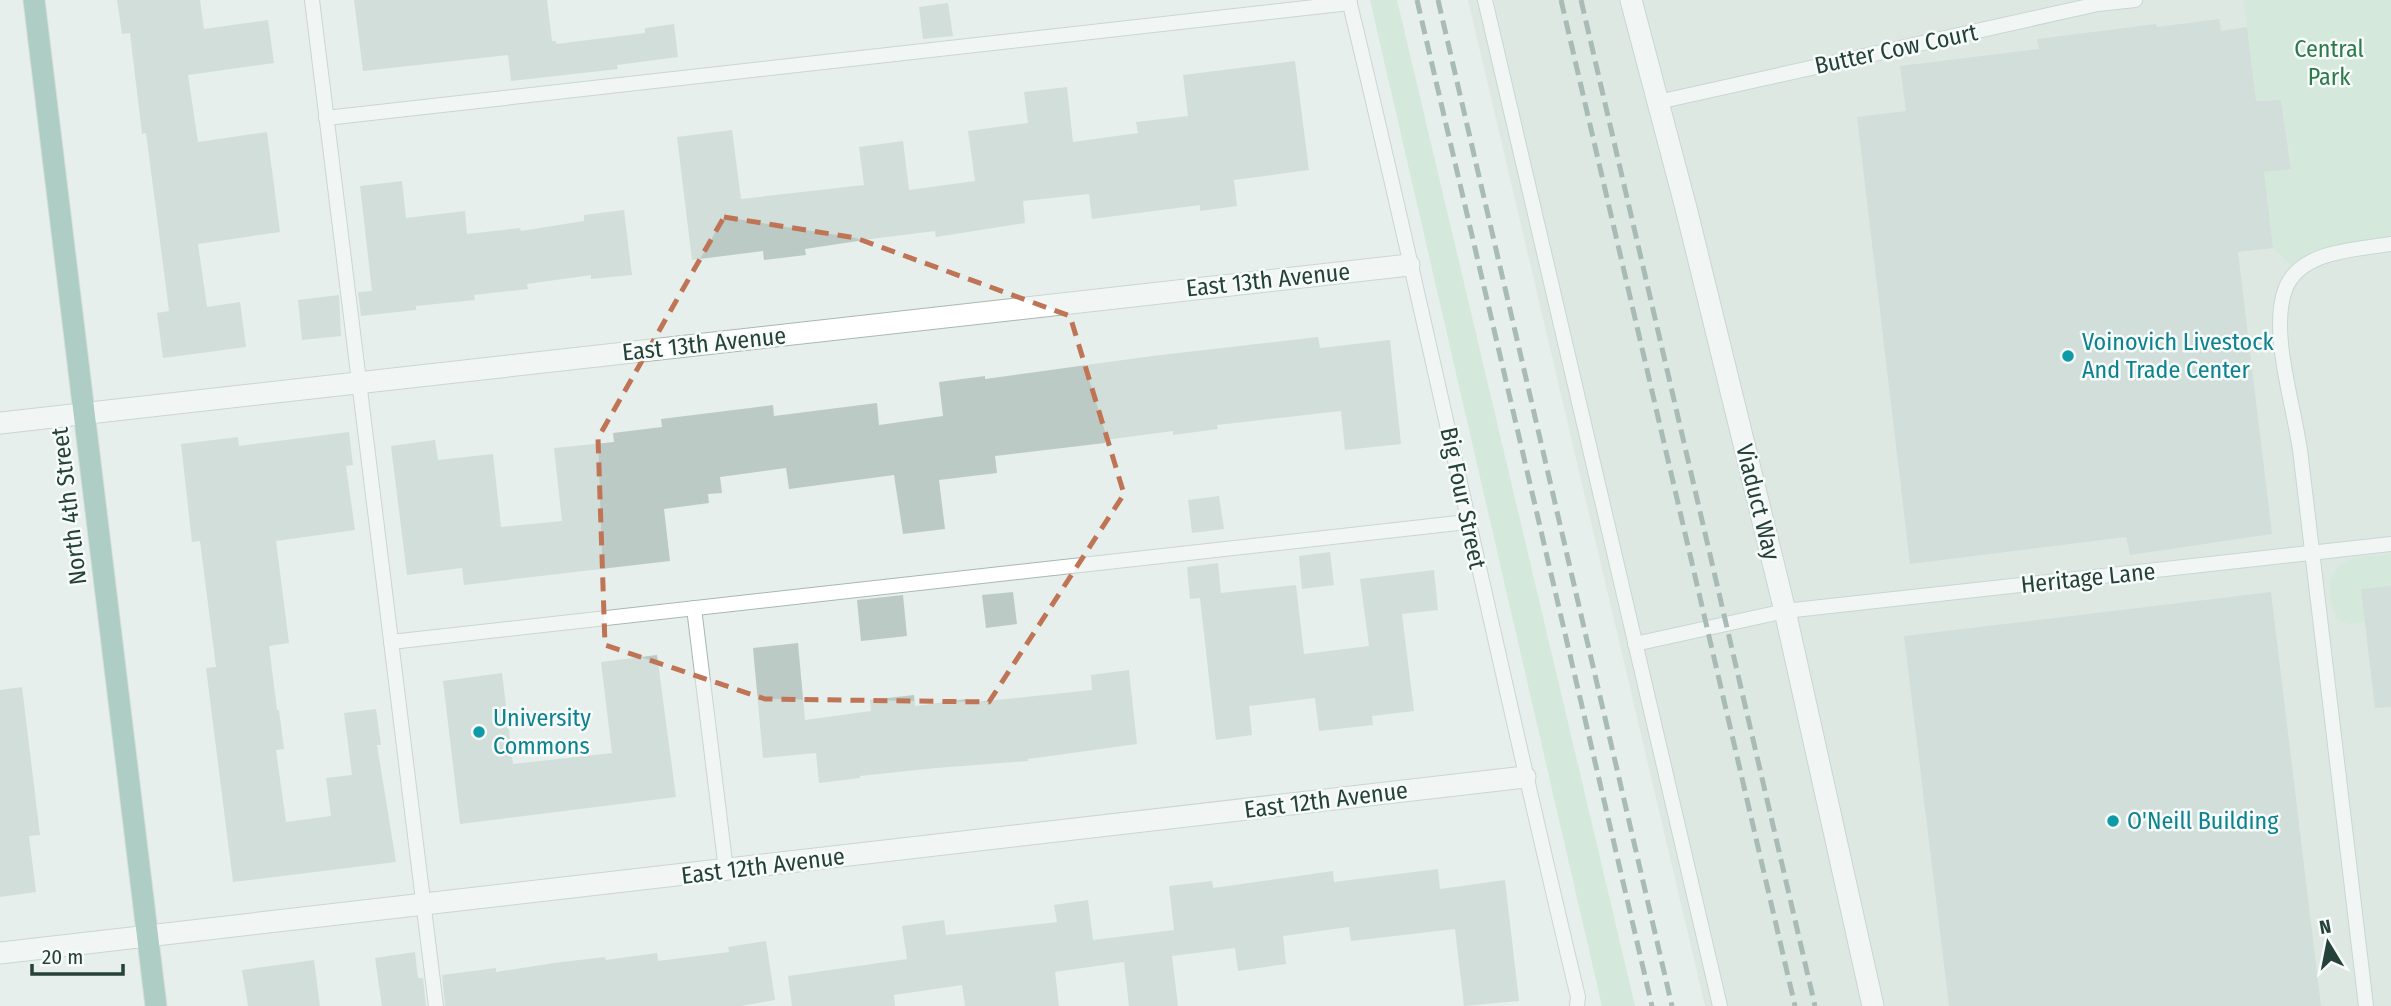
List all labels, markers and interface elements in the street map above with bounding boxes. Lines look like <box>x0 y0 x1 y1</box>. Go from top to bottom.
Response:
street label: Butter Cow Court <box>1812 18 1980 80</box>
park label: Central Park <box>2294 35 2364 91</box>
street label: East 13th Avenue <box>1185 257 1351 303</box>
street label: East 13th Avenue <box>621 321 787 367</box>
place label: Voinovich Livestock And Trade Center <box>2082 328 2275 384</box>
marker: Voinovich Livestock And Trade Center <box>2060 348 2076 364</box>
street label: Big Four Street <box>1434 425 1492 571</box>
street label: North 4th Street <box>45 426 93 586</box>
street label: Viaduct Way <box>1730 441 1786 563</box>
street label: Heritage Lane <box>2019 557 2157 599</box>
place label: University Commons <box>493 704 591 760</box>
marker: University Commons <box>471 724 487 740</box>
street label: East 12th Avenue <box>1243 776 1409 824</box>
place label: O'Neill Building <box>2127 807 2279 835</box>
marker: O'Neill Building <box>2105 813 2121 829</box>
street label: East 12th Avenue <box>680 842 846 890</box>
north arrow <box>2293 908 2363 978</box>
text: N <box>2318 914 2333 939</box>
scale bar <box>32 932 122 976</box>
text: 20 m <box>42 944 83 970</box>

